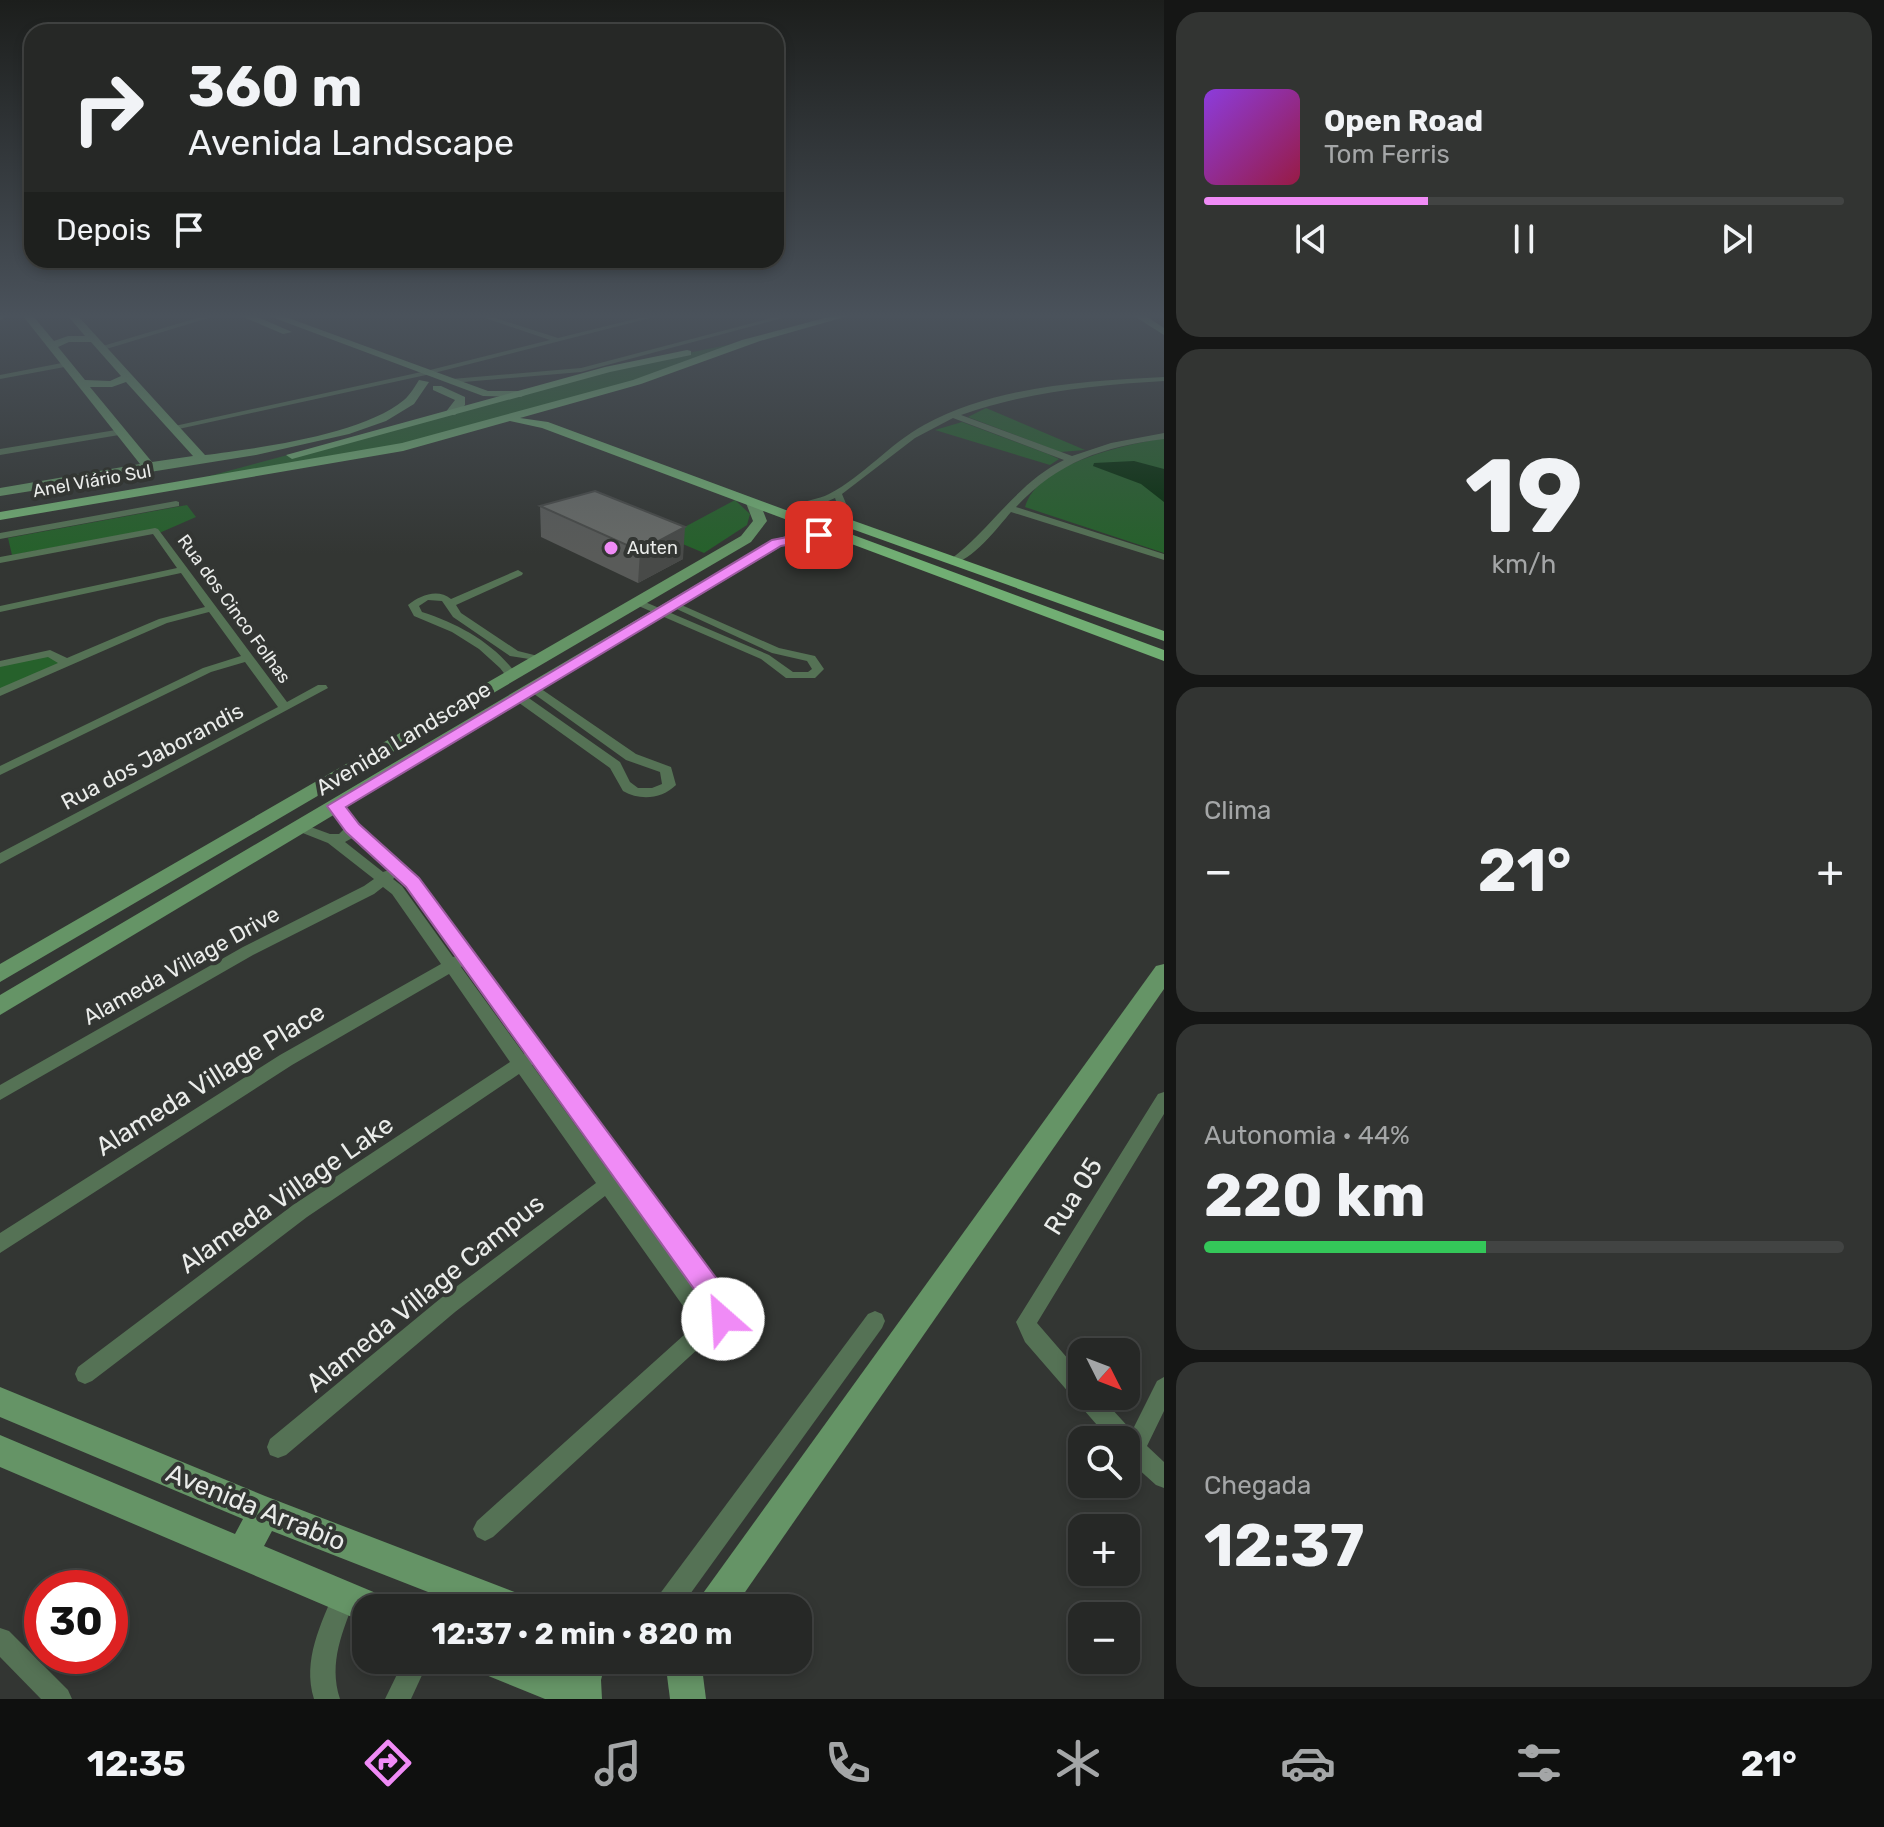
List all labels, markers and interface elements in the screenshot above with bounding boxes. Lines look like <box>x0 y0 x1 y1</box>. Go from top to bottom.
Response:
text: 360 m <box>188 54 363 120</box>
icon: right <box>56 56 160 160</box>
text: Open Road <box>1324 103 1483 139</box>
text: Avenida Landscape <box>188 121 514 164</box>
text: Tom Ferris <box>1324 139 1450 170</box>
icon: arrive <box>167 208 211 252</box>
text: Depois <box>56 212 151 248</box>
icon: previous <box>1289 217 1333 261</box>
icon: pause <box>1502 217 1546 261</box>
icon: next <box>1715 217 1759 261</box>
text: 19 <box>1465 435 1583 558</box>
street label: Anel Viário Sul <box>31 460 153 502</box>
pin <box>785 501 853 569</box>
icon: arrive <box>797 513 841 557</box>
street label: Rua dos Cinco Folhas <box>173 530 295 688</box>
place label: Auten <box>627 537 678 559</box>
marker: Auten <box>602 539 620 557</box>
text: km/h <box>1492 549 1556 580</box>
street label: Avenida Landscape <box>311 676 496 801</box>
street label: Rua dos Jaborandis <box>56 697 248 816</box>
text: Clima <box>1204 795 1271 826</box>
text: 21° <box>1478 835 1571 906</box>
text: − <box>1204 845 1233 897</box>
text: + <box>1817 845 1844 897</box>
street label: Alameda Village Drive <box>78 900 284 1031</box>
street label: Alameda Village Place <box>90 996 331 1163</box>
street label: Alameda Village Lake <box>173 1109 399 1280</box>
text: Autonomia · 44% <box>1204 1120 1410 1151</box>
street label: Rua 05 <box>1038 1152 1109 1241</box>
text: 220 km <box>1204 1160 1426 1231</box>
street label: Alameda Village Campus <box>300 1188 551 1399</box>
position arrow <box>681 1277 765 1361</box>
north arrow <box>1068 1338 1140 1410</box>
map controls <box>1068 1338 1140 1674</box>
button: search <box>1068 1426 1140 1498</box>
street label: Avenida Arrabio <box>162 1457 350 1558</box>
text: Chegada <box>1204 1470 1311 1501</box>
text: 12:37 <box>1204 1510 1364 1581</box>
button: + <box>1068 1514 1140 1586</box>
speed limit sign: 30 <box>24 1570 128 1674</box>
button: − <box>1068 1602 1140 1674</box>
text: 12:37 · 2 min · 820 m <box>432 1616 732 1652</box>
icon: directions <box>360 1735 416 1791</box>
icon: music <box>590 1735 646 1791</box>
icon: phone <box>820 1735 876 1791</box>
icon: climate <box>1050 1735 1106 1791</box>
icon: car <box>1280 1735 1336 1791</box>
icon: filters <box>1511 1735 1567 1791</box>
text: 12:35 <box>87 1742 186 1785</box>
text: 21° <box>1741 1742 1797 1785</box>

